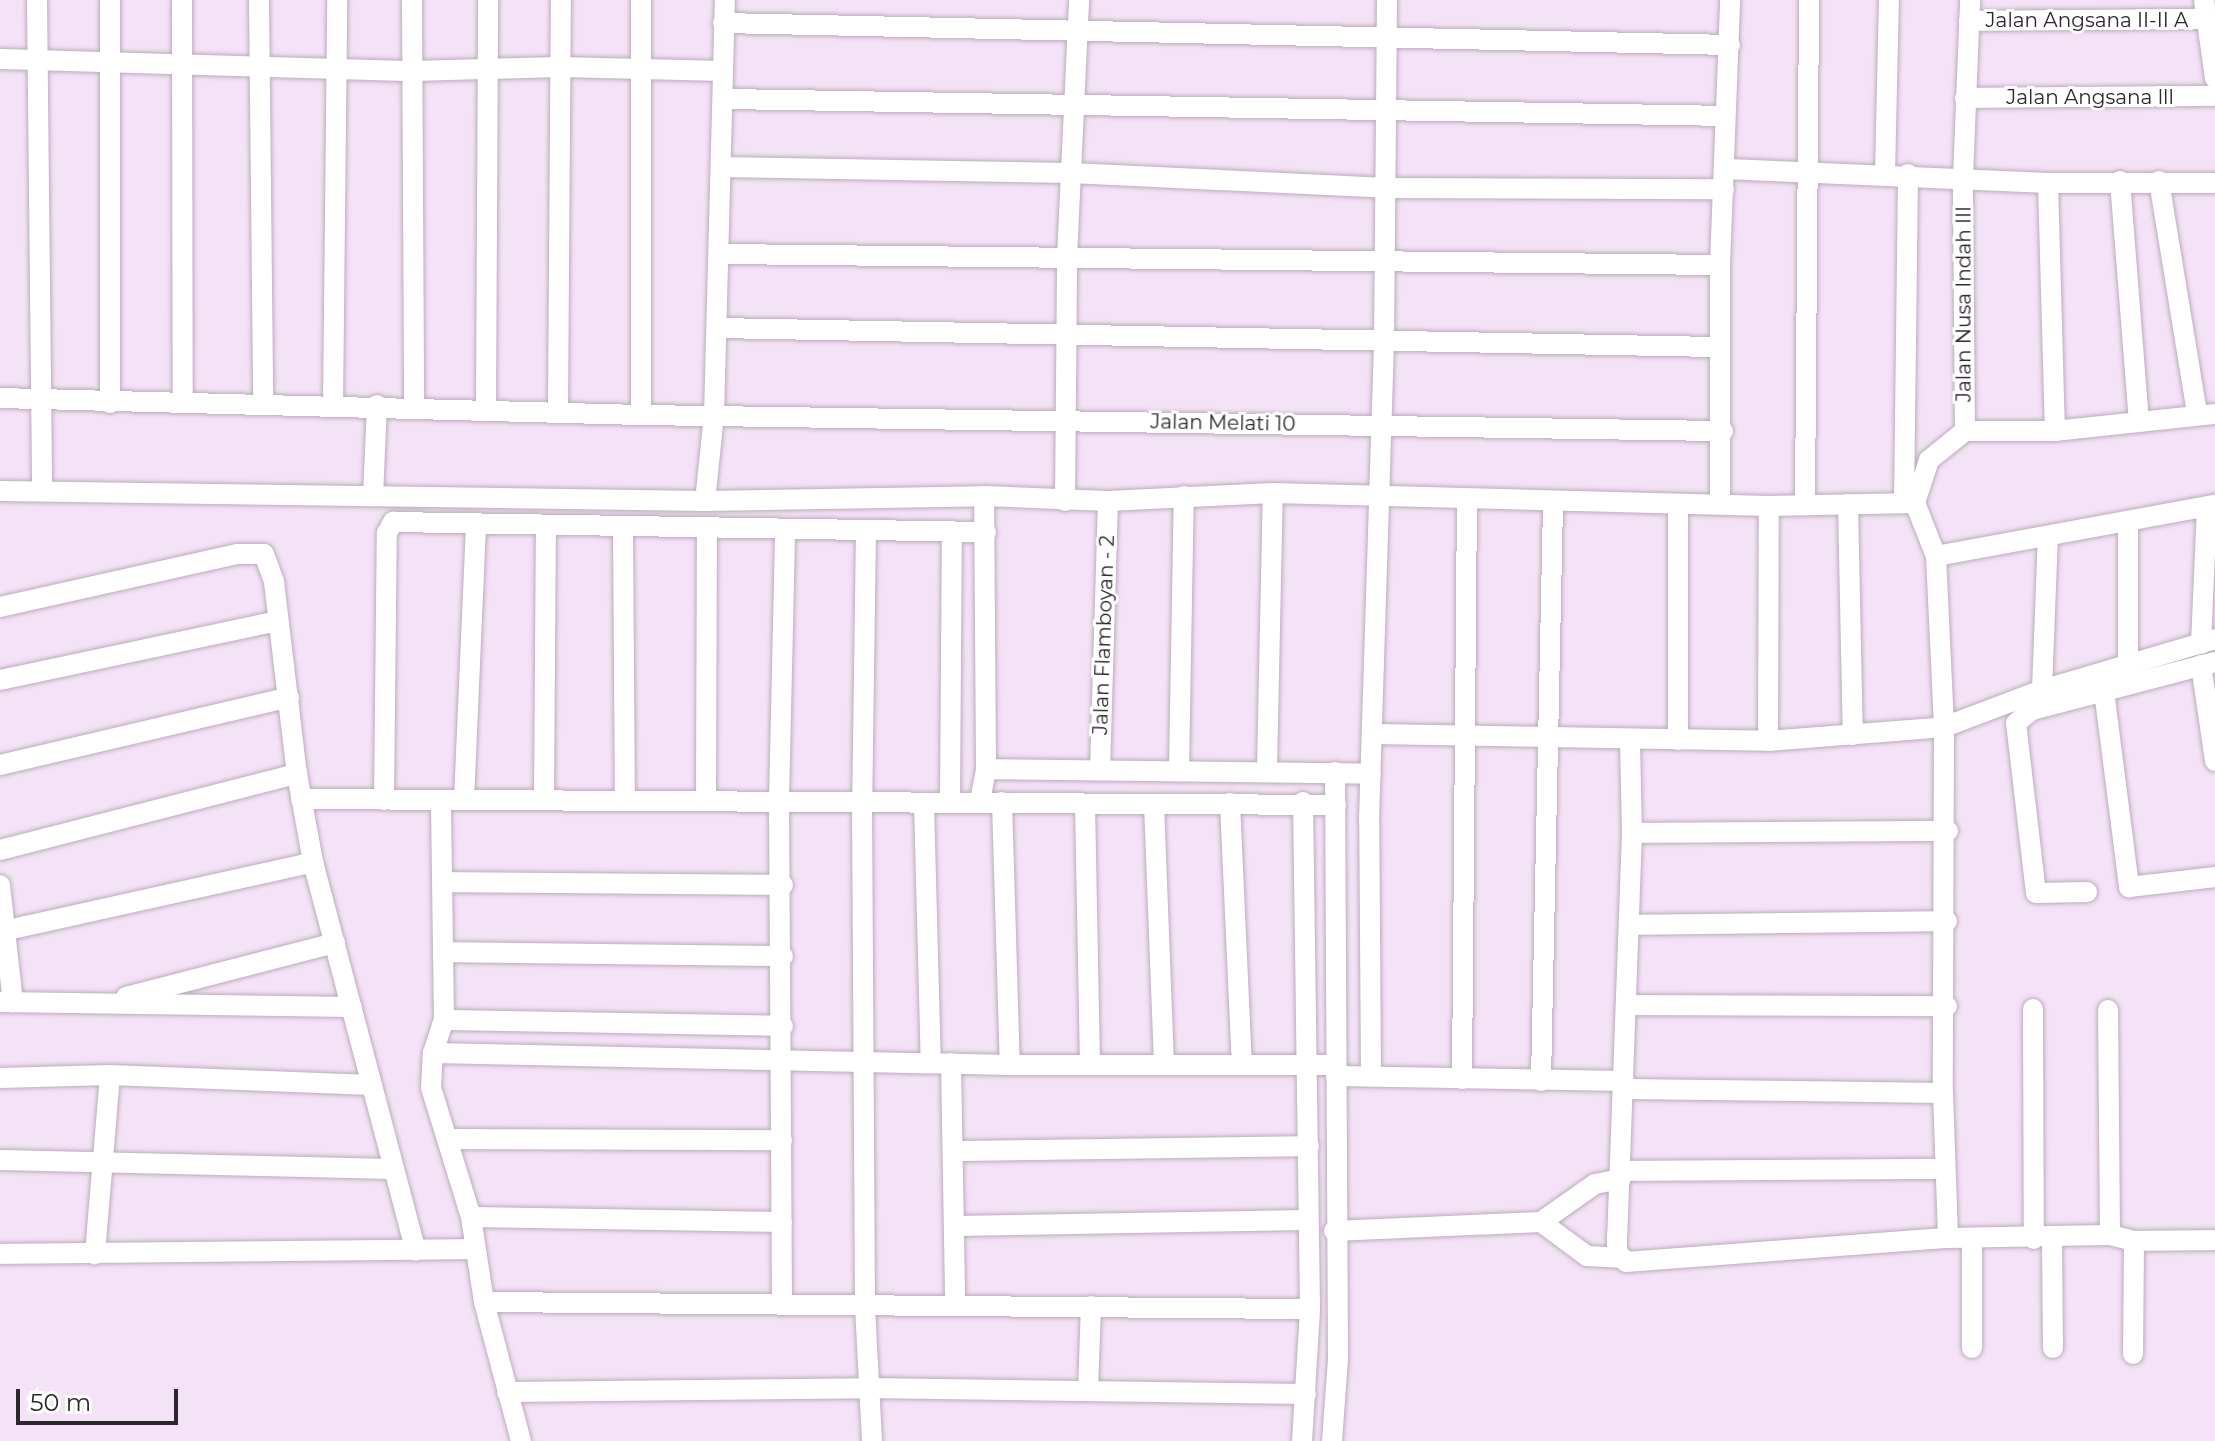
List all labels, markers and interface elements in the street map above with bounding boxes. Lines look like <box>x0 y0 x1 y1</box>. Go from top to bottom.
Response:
street label: Jalan Angsana II-II A <box>1986 8 2188 32</box>
street label: Jalan Angsana lll <box>2006 85 2174 109</box>
street label: Jalan Nusa Indah III <box>1952 206 1976 402</box>
street label: Jalan Melati 10 <box>1150 410 1296 436</box>
street label: Jalan Flamboyan - 2 <box>1089 535 1119 735</box>
scale bar <box>20 1373 182 1423</box>
text: 50 m <box>30 1388 91 1417</box>

